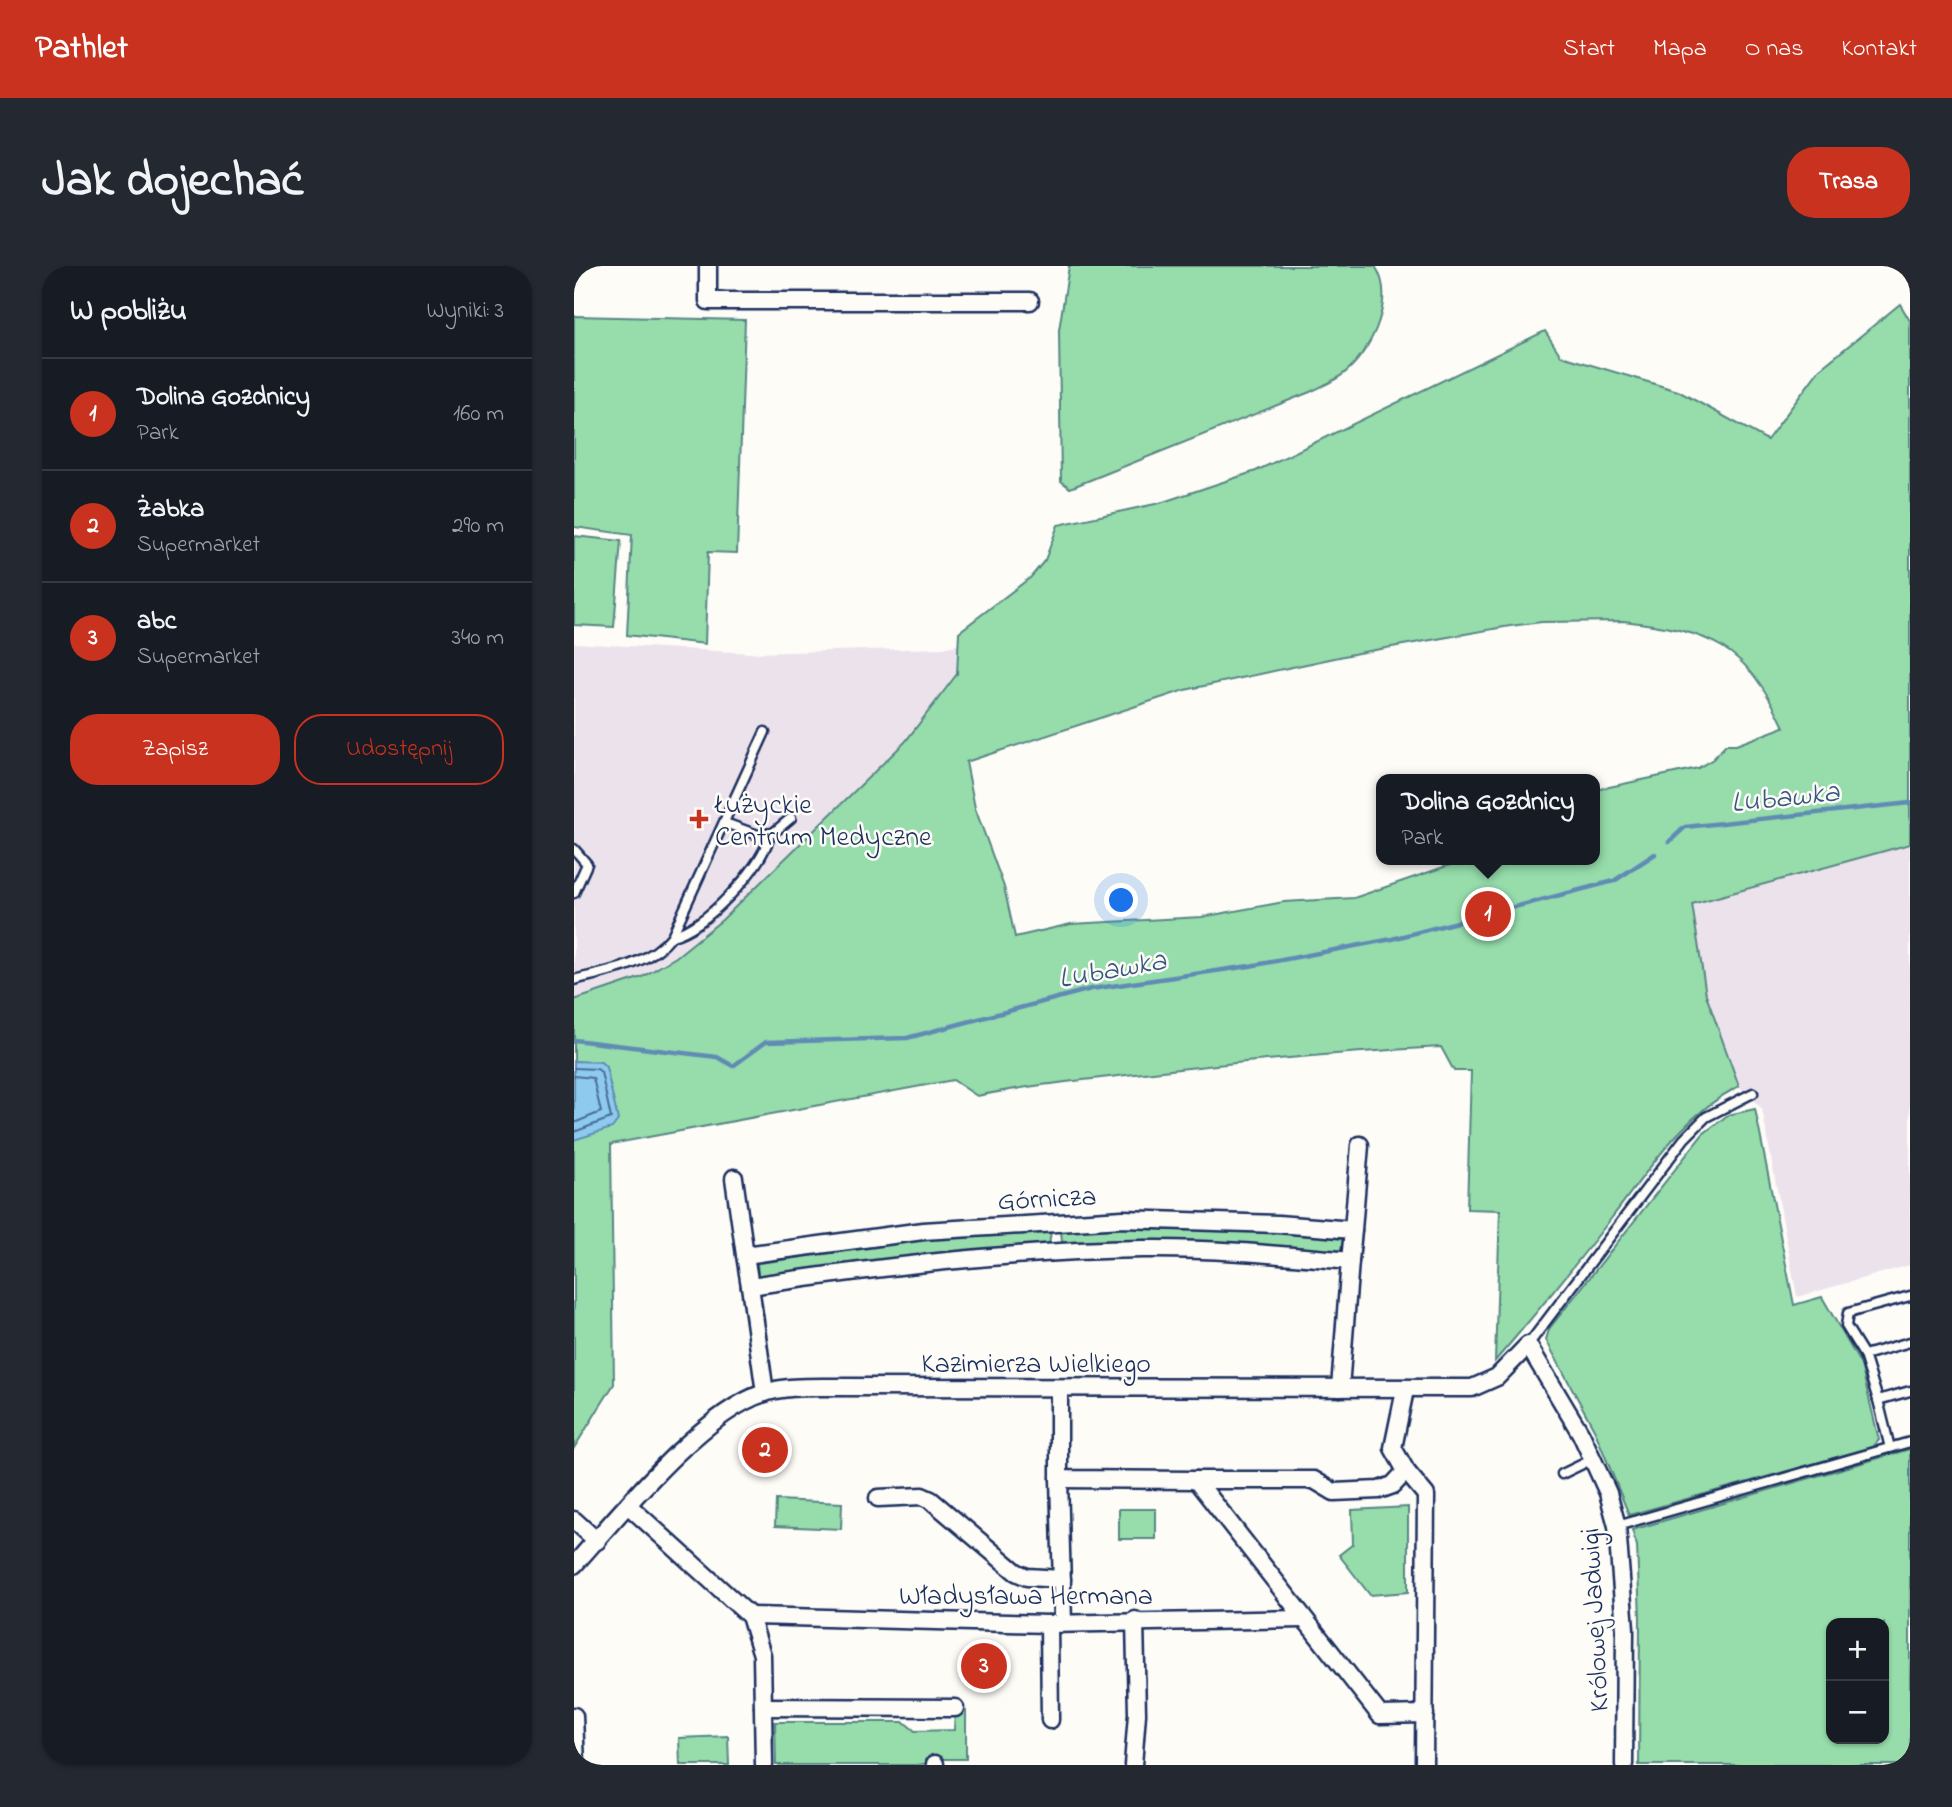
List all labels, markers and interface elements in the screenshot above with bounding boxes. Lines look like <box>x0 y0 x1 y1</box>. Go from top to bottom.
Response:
text: Pathlet <box>35 25 128 73</box>
text: Start <box>1563 32 1615 67</box>
text: Mapa <box>1653 32 1707 67</box>
text: O nas <box>1745 32 1803 67</box>
text: Kontakt <box>1841 32 1917 67</box>
text: Jak dojechać <box>42 146 303 218</box>
button: Trasa <box>1787 147 1910 218</box>
text: W pobliżu <box>70 290 187 334</box>
text: Wyniki: 3 <box>426 295 504 328</box>
text: Dolina Gozdnicy <box>137 379 310 417</box>
text: 1 <box>89 398 97 431</box>
text: 160 m <box>453 398 504 431</box>
text: Park <box>137 417 179 450</box>
text: Żabka <box>137 491 204 529</box>
text: 2 <box>87 510 99 543</box>
text: 290 m <box>452 510 504 543</box>
text: Supermarket <box>137 529 260 562</box>
text: abc <box>137 603 176 641</box>
text: 3 <box>88 622 98 655</box>
text: 340 m <box>451 622 504 655</box>
text: Supermarket <box>137 641 260 674</box>
button: Zapisz <box>70 714 280 785</box>
button: Udostępnij <box>294 714 504 785</box>
water label: Lubawka <box>1729 771 1842 827</box>
popup <box>1376 774 1600 865</box>
text: Dolina Gozdnicy <box>1401 784 1575 822</box>
place label: Łużyckie Centrum Medyczne <box>714 786 932 859</box>
marker: Łużyckie Centrum Medyczne <box>689 809 709 829</box>
text: Park <box>1401 822 1443 855</box>
your location <box>1104 883 1138 917</box>
pin: 1 <box>1465 888 1511 940</box>
water label: Lubawka <box>1055 940 1171 1002</box>
street label: Górnicza <box>997 1177 1098 1224</box>
street label: Kazimierza Wielkiego <box>921 1345 1151 1386</box>
pin: 2 <box>742 1424 788 1476</box>
street label: Królowej Jadwigi <box>1571 1527 1622 1713</box>
street label: Władysława Hermana <box>899 1577 1153 1618</box>
map controls <box>1826 1618 1889 1744</box>
button: + <box>1826 1618 1889 1681</box>
pin: 3 <box>961 1640 1007 1692</box>
button: − <box>1826 1681 1889 1744</box>

